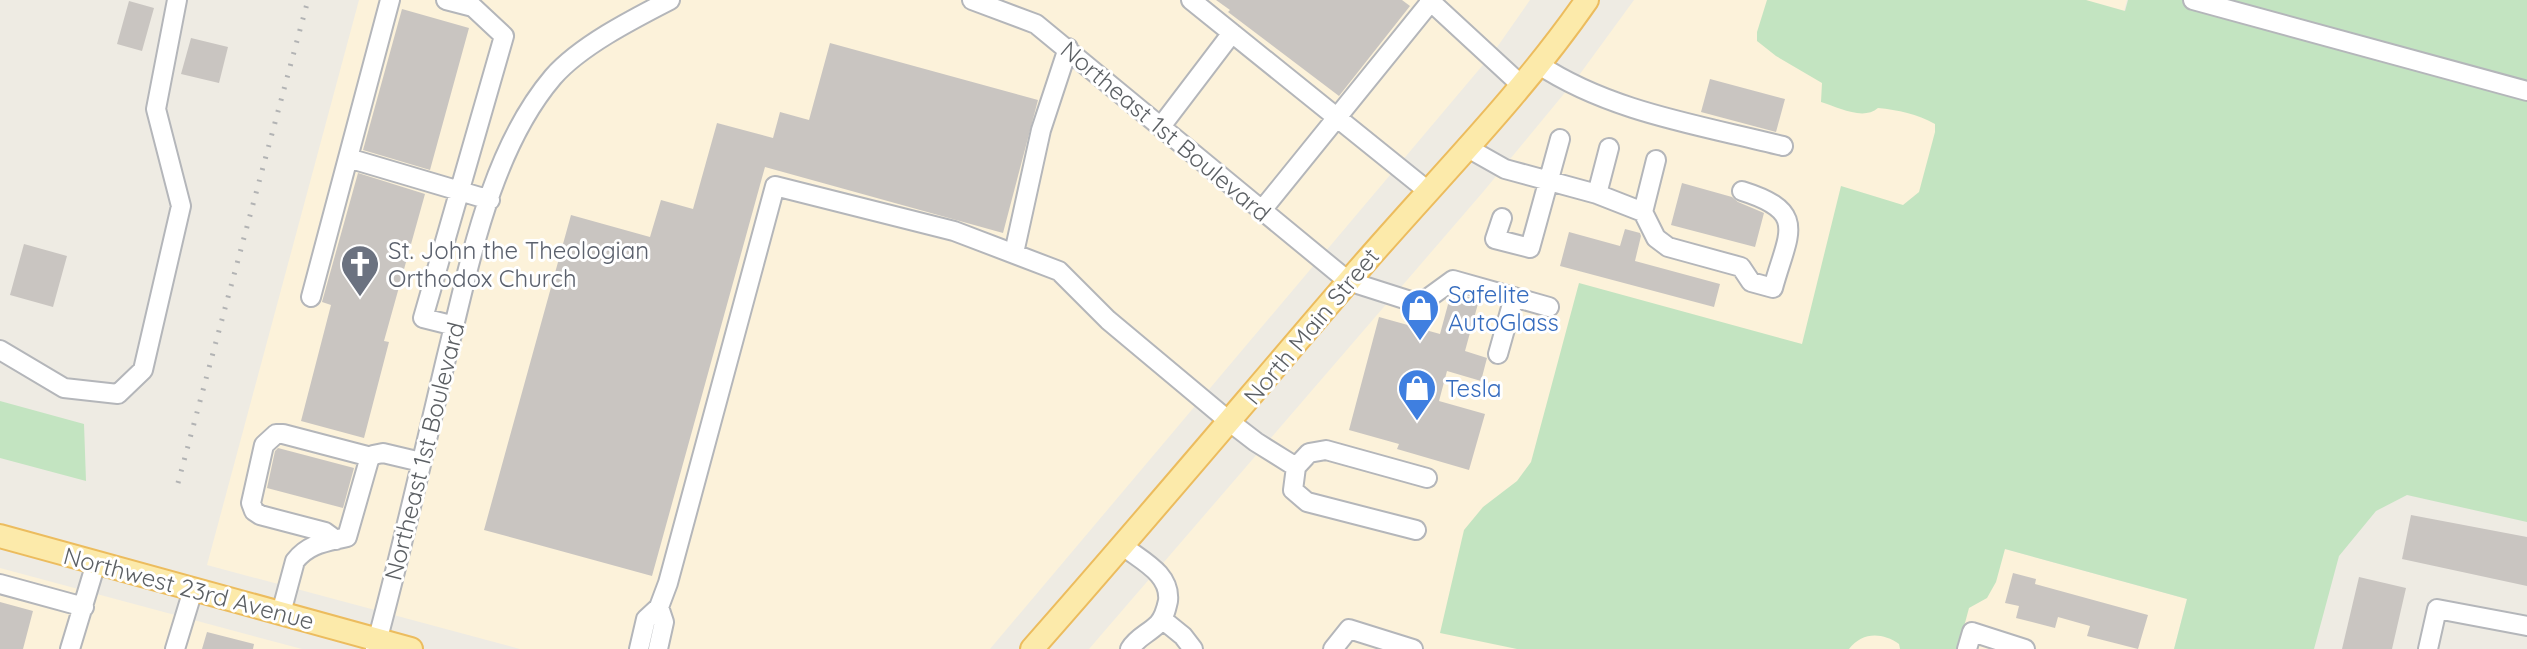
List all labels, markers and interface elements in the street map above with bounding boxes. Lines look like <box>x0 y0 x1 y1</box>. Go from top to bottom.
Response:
street label: Northeast 1st Boulevard <box>1055 34 1277 228</box>
place label: St. John the Theologian Orthodox Church <box>388 235 649 293</box>
street label: North Main Street <box>1237 242 1385 410</box>
church icon: St. John the Theologian Orthodox Church <box>339 243 381 298</box>
place label: Safelite AutoGlass <box>1448 279 1559 337</box>
shop icon: Safelite AutoGlass <box>1399 287 1441 342</box>
street label: Northeast 1st Boulevard <box>377 319 471 583</box>
shop icon: Tesla <box>1396 367 1438 422</box>
place label: Tesla <box>1445 373 1502 403</box>
street label: Northwest 23rd Avenue <box>60 540 318 636</box>

